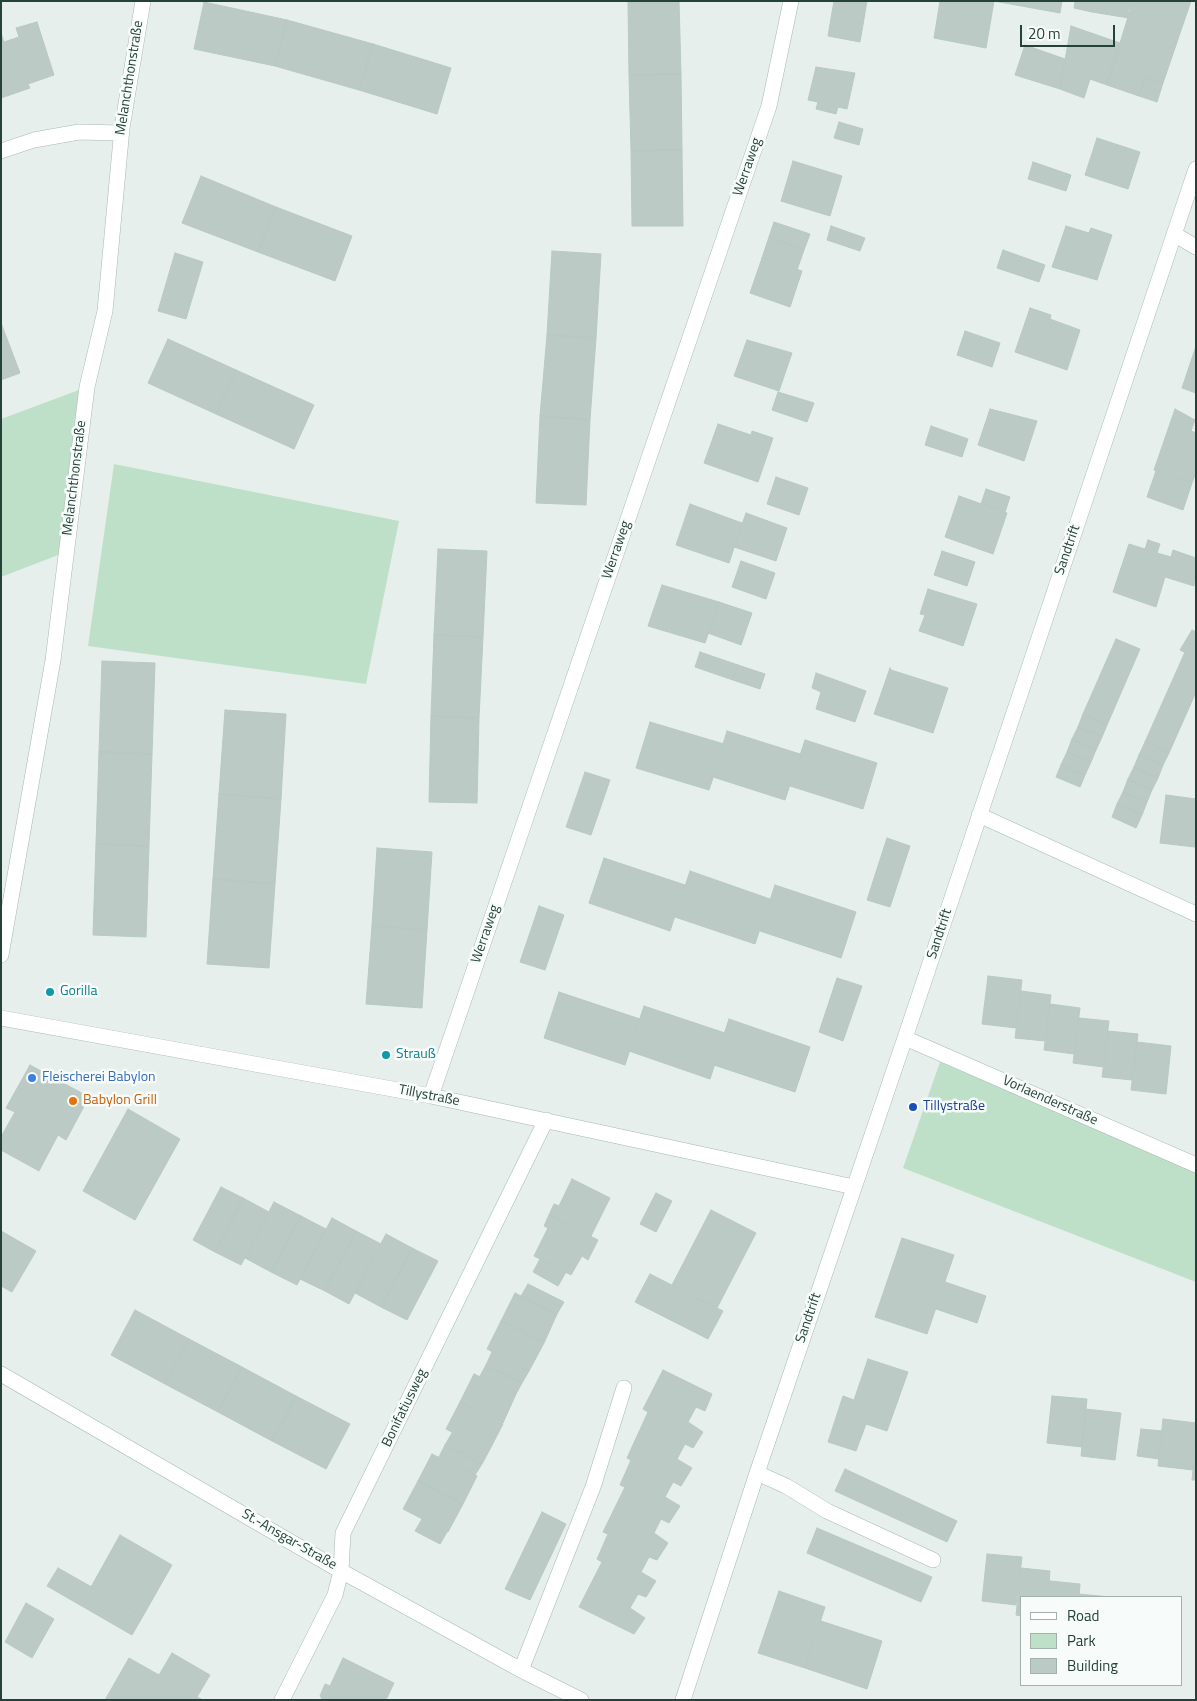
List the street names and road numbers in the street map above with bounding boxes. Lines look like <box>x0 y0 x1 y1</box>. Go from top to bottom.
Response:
street label: Melanchthonstraße <box>113 19 147 137</box>
street label: Werraweg <box>730 136 766 198</box>
street label: Melanchthonstraße <box>60 419 90 537</box>
street label: Werraweg <box>599 519 635 581</box>
street label: Sandtrift <box>1052 523 1084 577</box>
street label: Werraweg <box>468 903 504 965</box>
street label: Sandtrift <box>924 907 956 961</box>
street label: Vorlaenderstraße <box>1000 1072 1100 1130</box>
street label: Tillystraße <box>397 1082 461 1110</box>
street label: Sandtrift <box>793 1291 825 1345</box>
street label: Bonifatiusweg <box>379 1366 431 1450</box>
street label: St.-Ansgar-Straße <box>239 1506 339 1574</box>

